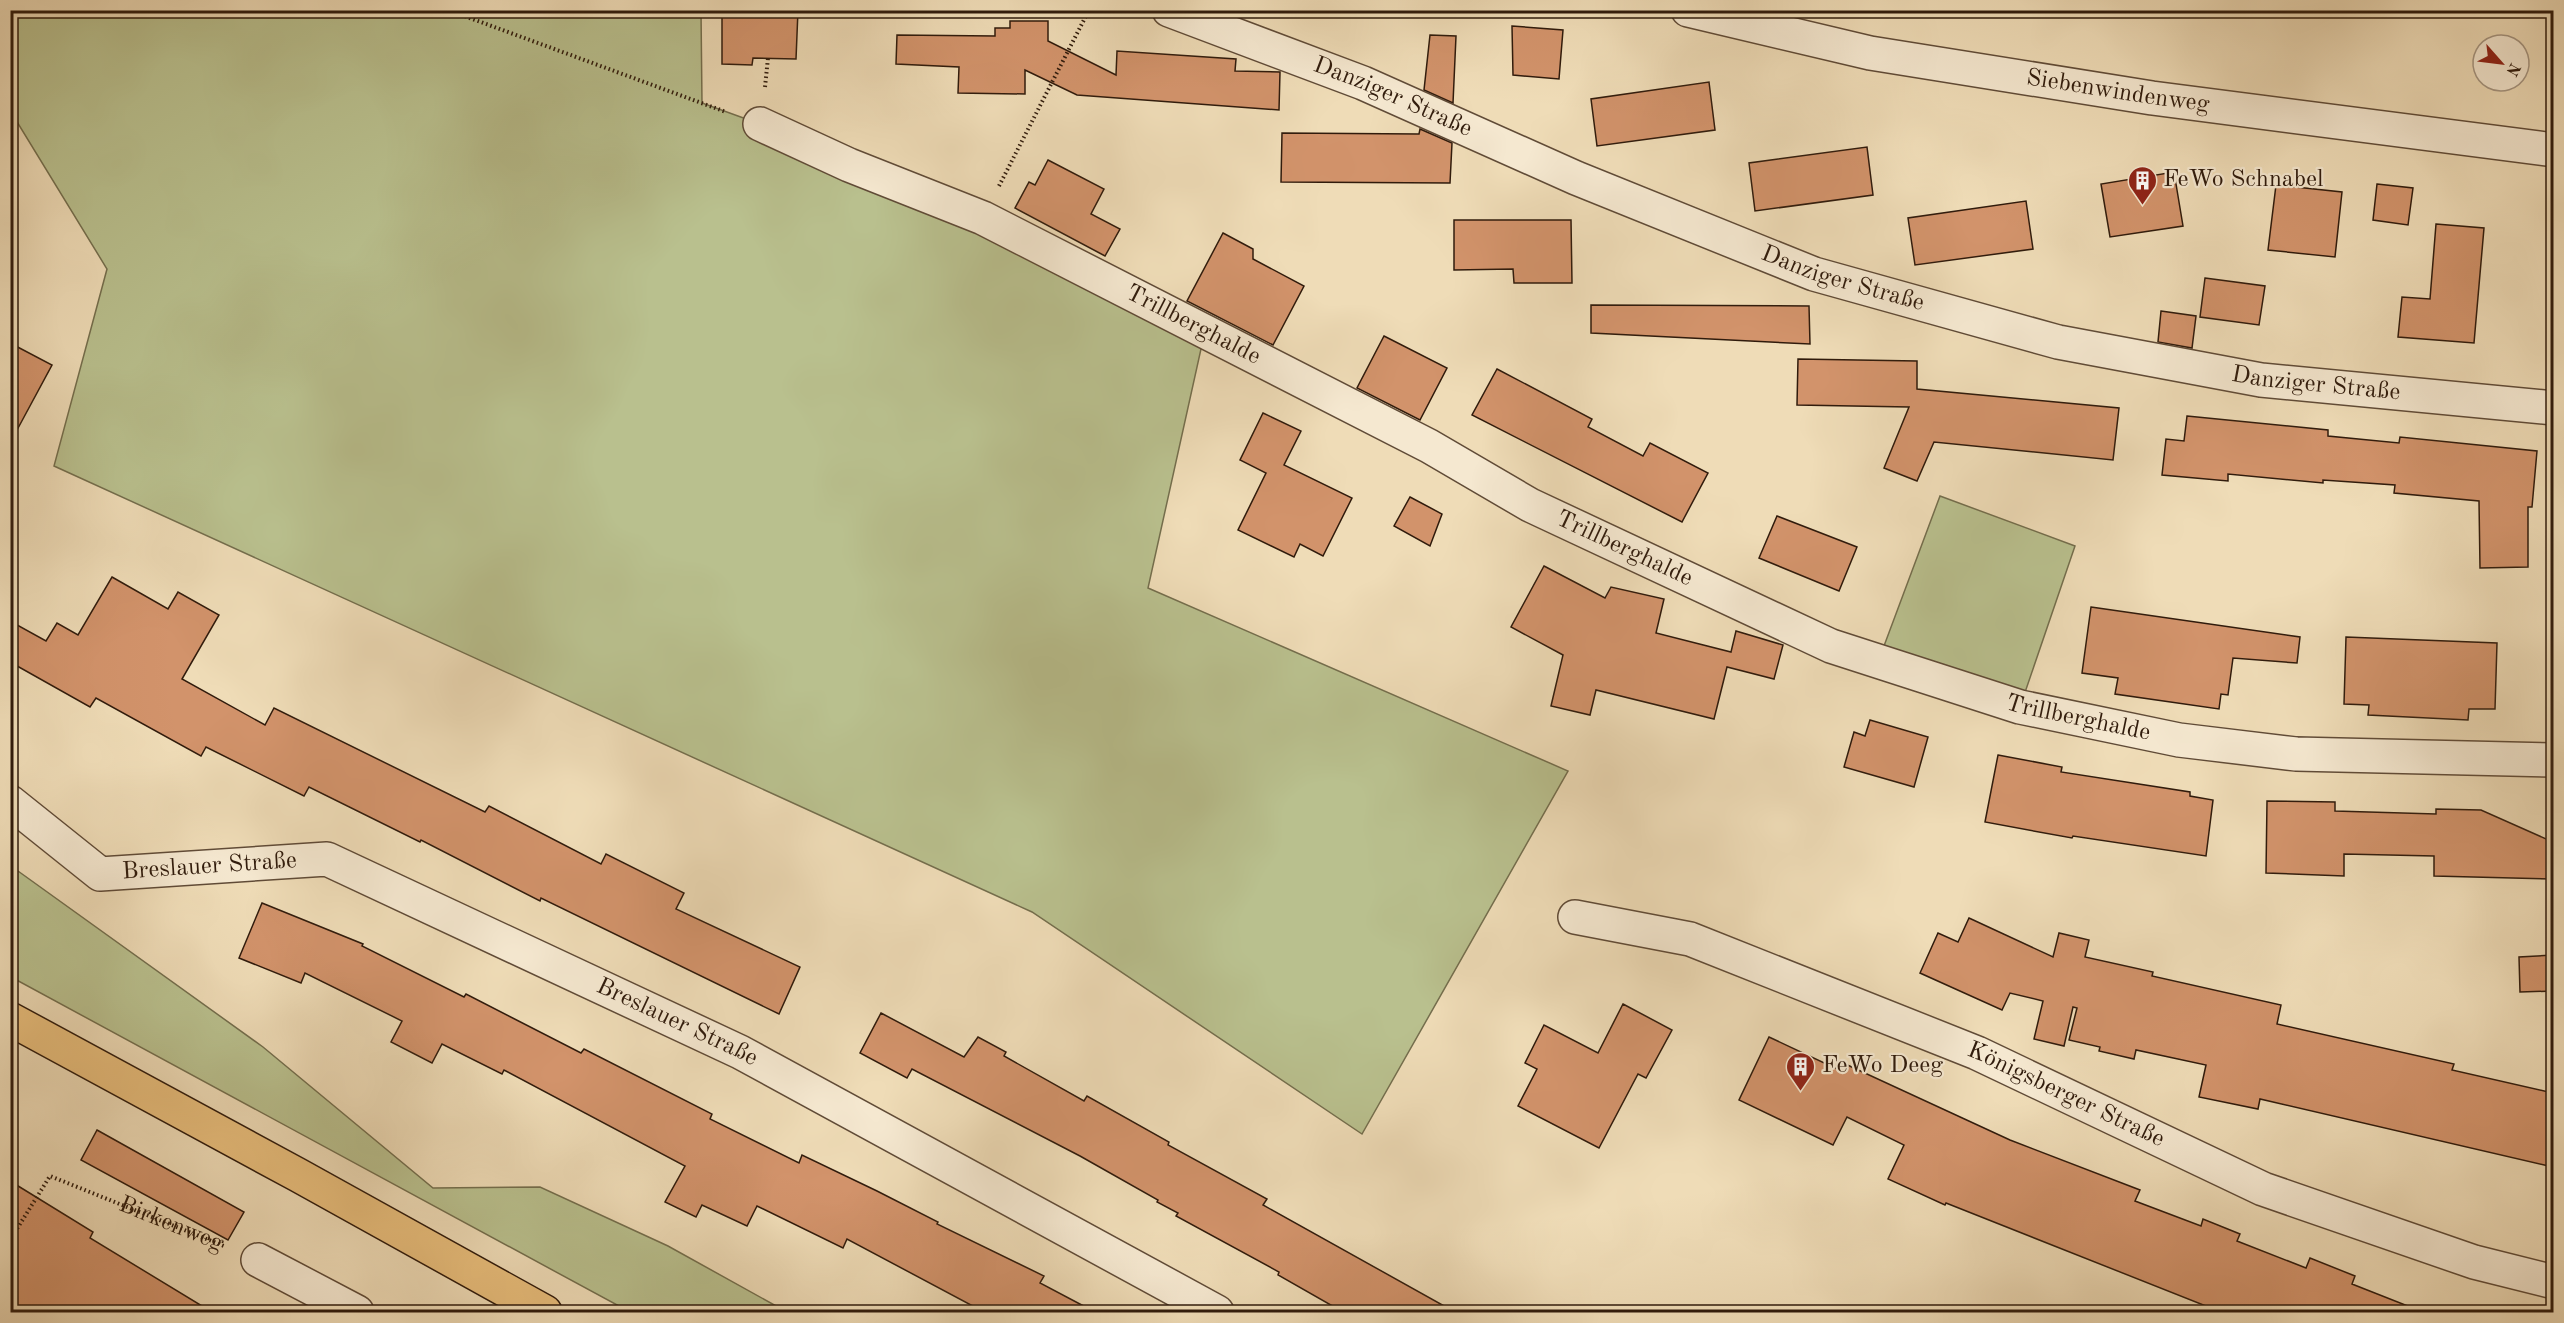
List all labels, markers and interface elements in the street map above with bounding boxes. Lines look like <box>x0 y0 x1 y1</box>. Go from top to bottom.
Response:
north arrow <box>2471 33 2531 93</box>
street label: Danziger Straße <box>1310 53 1475 142</box>
text: N <box>2502 60 2522 79</box>
street label: Siebenwindenweg <box>2025 66 2211 117</box>
building icon: FeWo Schnabel <box>2126 164 2158 206</box>
place label: FeWo Schnabel <box>2163 168 2324 192</box>
street label: Danziger Straße <box>1758 242 1927 316</box>
street label: Trillberghalde <box>1122 281 1264 370</box>
street label: Danziger Straße <box>2229 363 2401 405</box>
street label: Trillberghalde <box>1552 507 1696 591</box>
street label: Trillberghalde <box>2002 691 2153 746</box>
street label: Breslauer Straße <box>121 849 298 885</box>
street label: Breslauer Straße <box>592 975 762 1071</box>
street label: Königsberger Straße <box>1964 1038 2168 1152</box>
building icon: FeWo Deeg <box>1785 1050 1817 1092</box>
place label: FeWo Deeg <box>1822 1054 1943 1078</box>
street label: Birkenweg <box>115 1193 227 1257</box>

